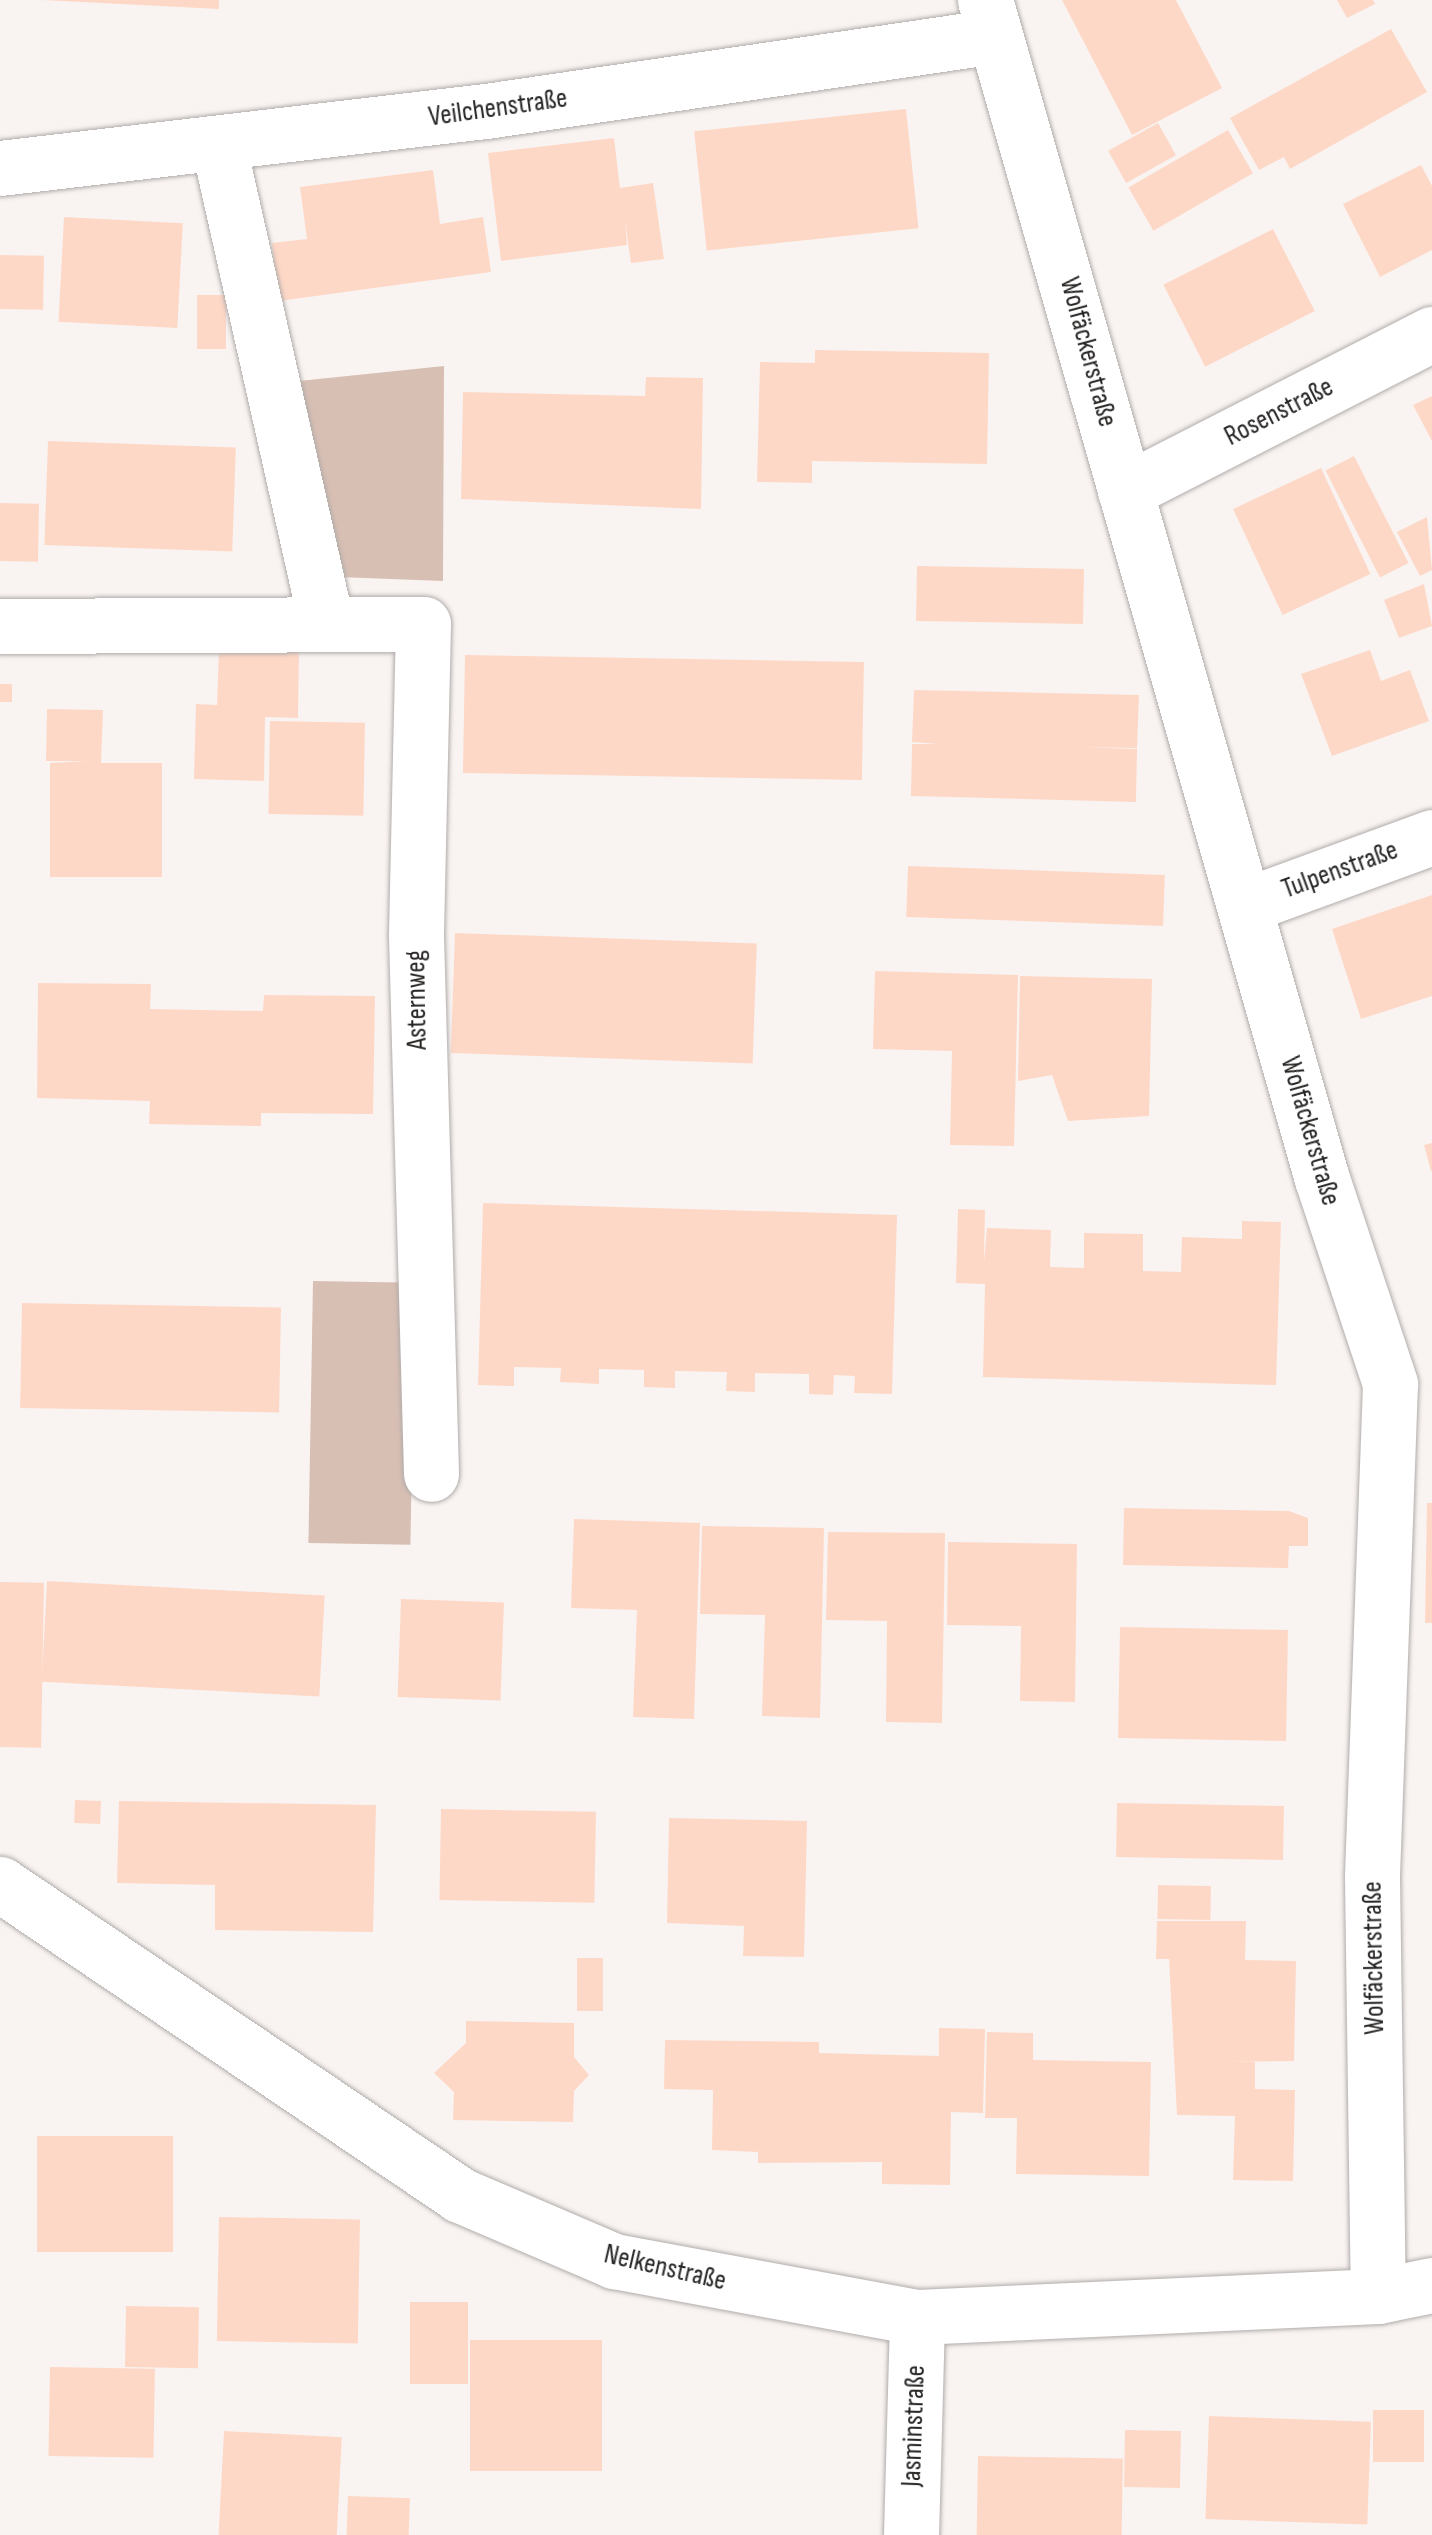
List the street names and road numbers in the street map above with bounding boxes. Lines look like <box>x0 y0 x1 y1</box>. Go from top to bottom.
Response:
street label: Veilchenstraße <box>426 82 570 134</box>
street label: Wolfäckerstraße <box>1052 274 1124 430</box>
street label: Rosenstraße <box>1219 370 1339 454</box>
street label: Tulpenstraße <box>1277 834 1403 906</box>
street label: Asternweg <box>399 950 435 1050</box>
street label: Wolfäckerstraße <box>1273 1053 1347 1209</box>
street label: Wolfäckerstraße <box>1356 1881 1392 2035</box>
street label: Nelkenstraße <box>601 2238 729 2298</box>
street label: Jasminstraße <box>895 2365 933 2487</box>

